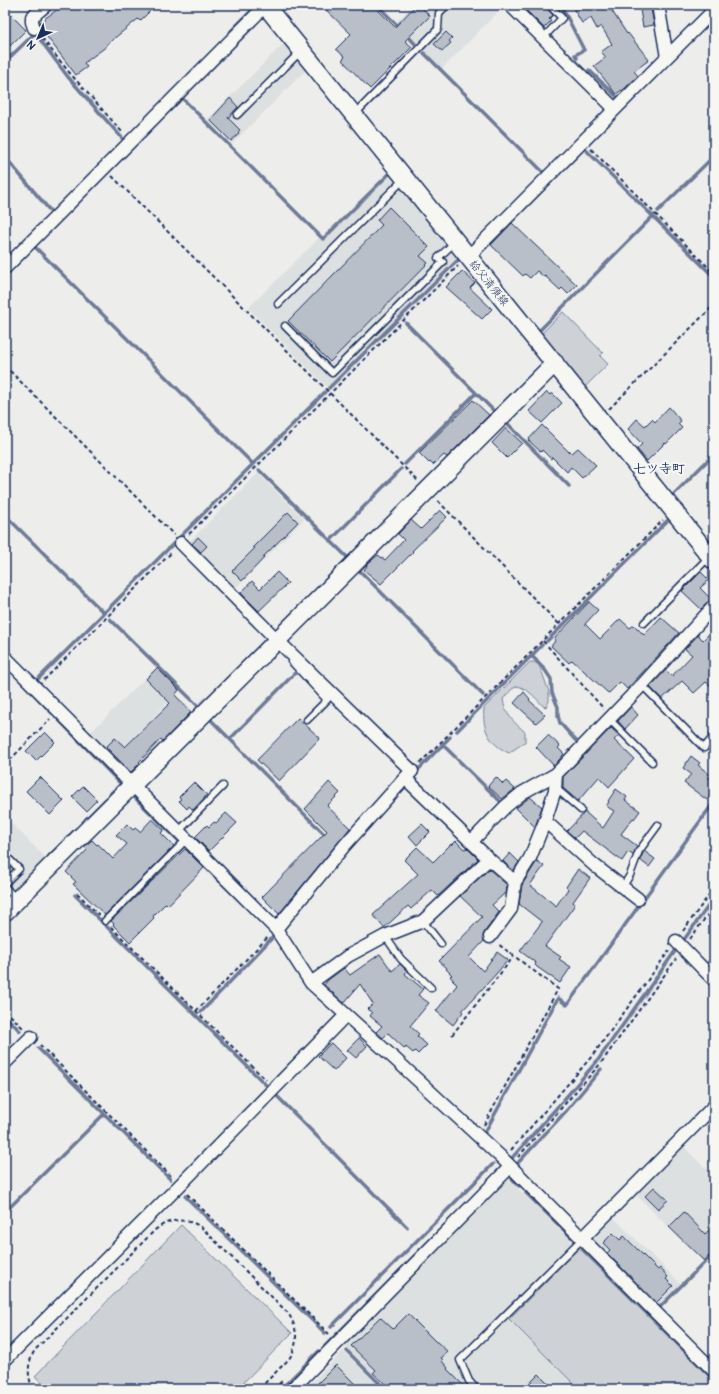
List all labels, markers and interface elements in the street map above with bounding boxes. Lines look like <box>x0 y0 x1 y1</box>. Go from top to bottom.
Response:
north arrow <box>18 18 58 58</box>
text: N <box>24 37 39 52</box>
street label: 給父清須線 <box>467 258 511 308</box>
district label: 七ツ寺町 <box>633 461 685 477</box>

